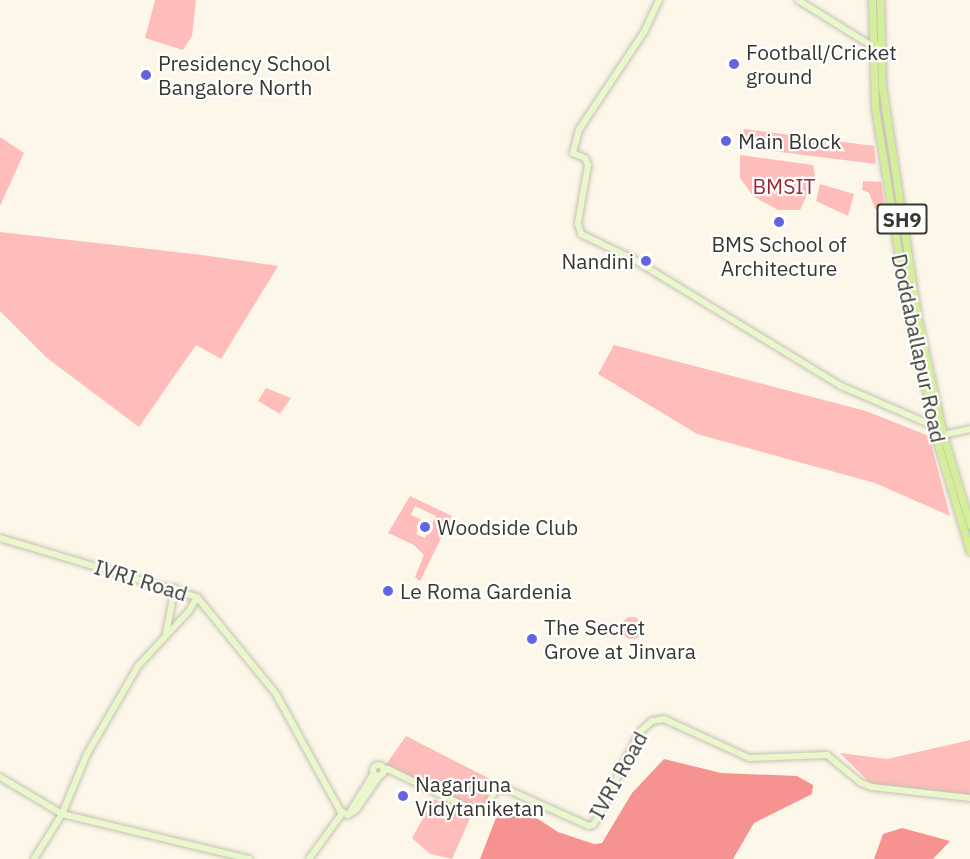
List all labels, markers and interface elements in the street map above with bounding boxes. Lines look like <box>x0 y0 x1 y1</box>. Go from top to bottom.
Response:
place label: Football/Cricket ground <box>746 39 897 89</box>
place label: Presidency School Bangalore North <box>158 50 331 100</box>
marker: Football/Cricket ground <box>727 57 741 71</box>
marker: Presidency School Bangalore North <box>139 68 153 82</box>
place label: Main Block <box>738 128 841 154</box>
marker: Main Block <box>719 134 733 148</box>
park label: BMSIT <box>752 173 816 199</box>
road number: SH9 <box>876 202 928 236</box>
marker: BMS School of Architecture <box>772 215 786 229</box>
place label: BMS School of Architecture <box>711 231 847 281</box>
place label: Nandini <box>561 248 634 274</box>
street label: Doddaballapur Road <box>887 251 951 445</box>
marker: Nandini <box>639 254 653 268</box>
place label: Woodside Club <box>437 514 578 540</box>
marker: Woodside Club <box>418 520 432 534</box>
street label: IVRI Road <box>91 554 191 606</box>
place label: Le Roma Gardenia <box>400 578 572 604</box>
marker: Le Roma Gardenia <box>381 584 395 598</box>
place label: The Secret Grove at Jinvara <box>544 614 696 664</box>
marker: The Secret Grove at Jinvara <box>525 632 539 646</box>
street label: IVRI Road <box>584 727 652 823</box>
place label: Nagarjuna Vidytaniketan <box>415 771 544 821</box>
marker: Nagarjuna Vidytaniketan <box>396 789 410 803</box>

